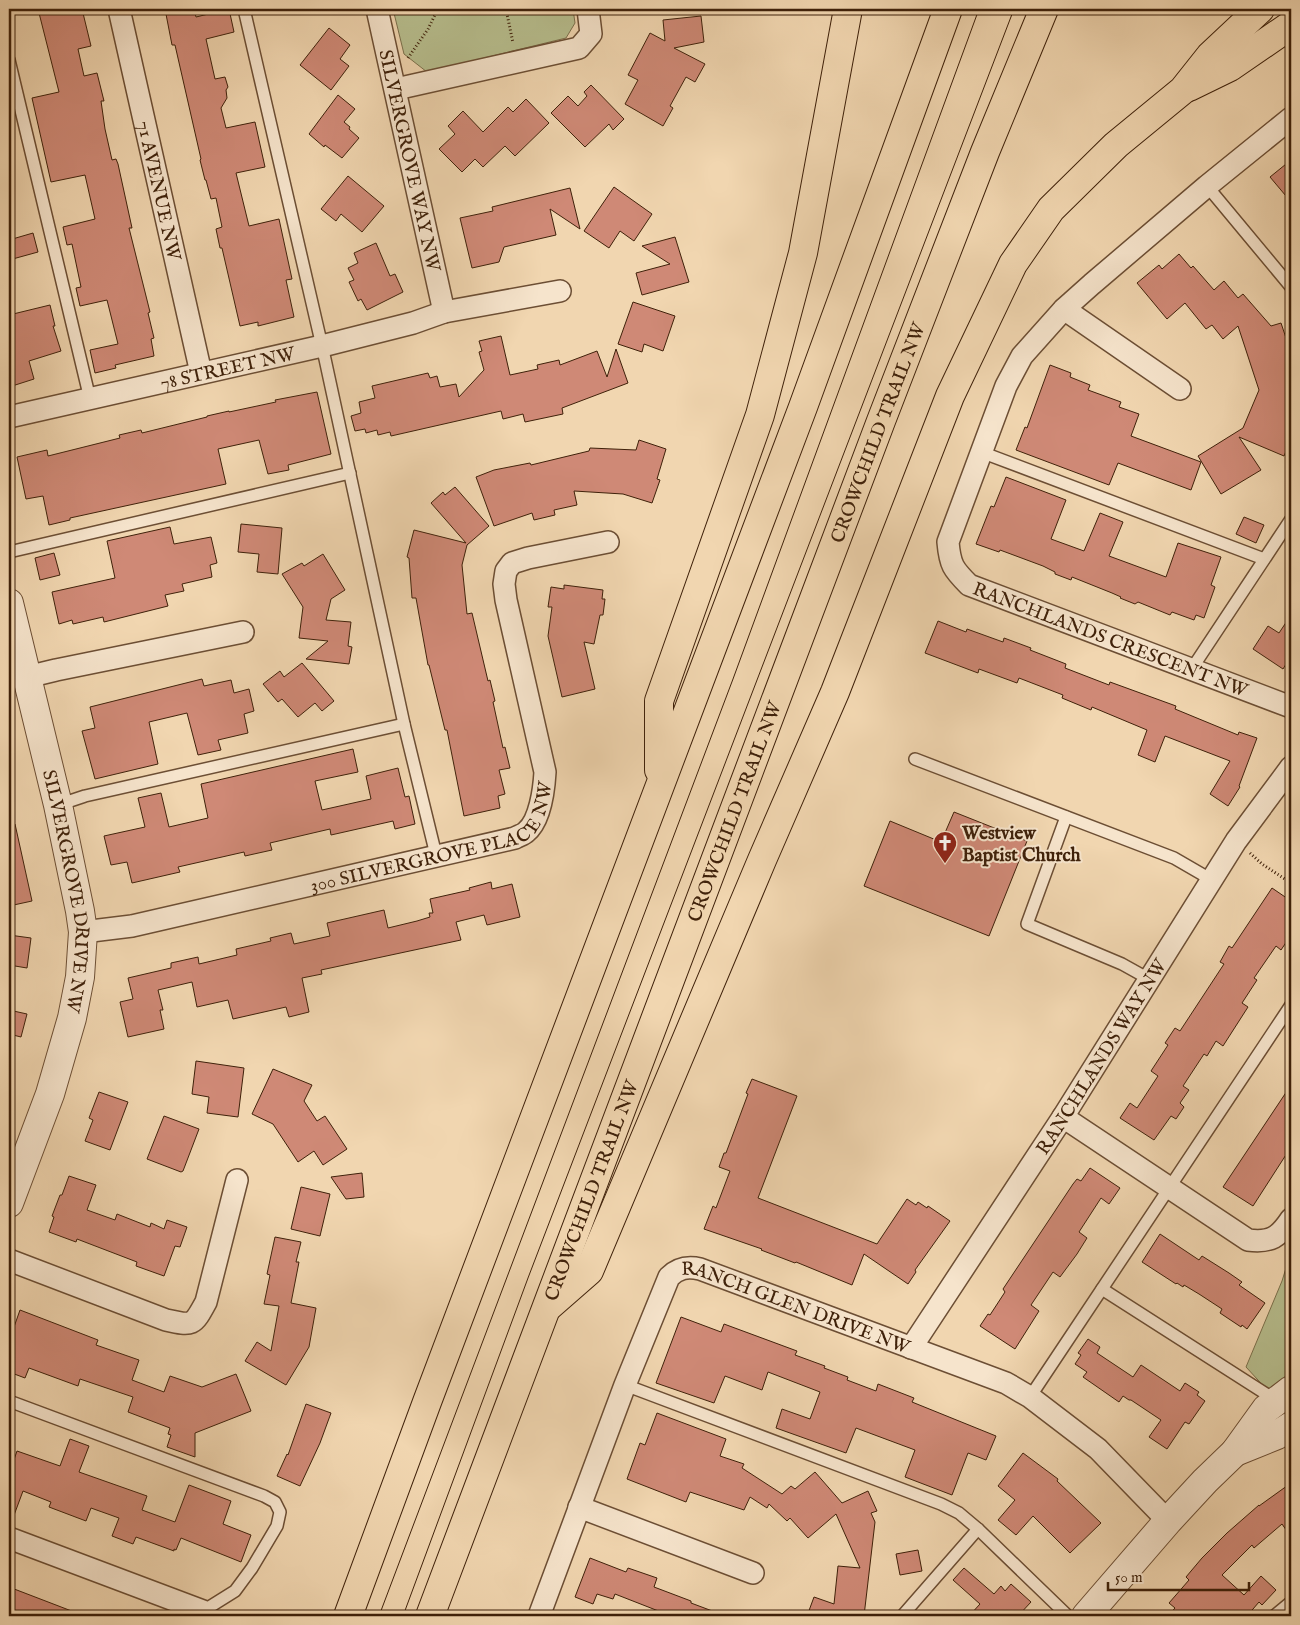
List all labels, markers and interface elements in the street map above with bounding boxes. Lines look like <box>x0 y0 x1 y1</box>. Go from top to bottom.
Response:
street label: SILVERGROVE WAY NW <box>372 48 445 275</box>
street label: 71 AVENUE NW <box>131 119 185 264</box>
street label: CROWCHILD TRAIL NW <box>826 319 932 547</box>
street label: 78 STREET NW <box>158 342 298 396</box>
street label: RANCHLANDS CRESCENT NW <box>969 578 1251 704</box>
street label: CROWCHILD TRAIL NW <box>683 698 788 926</box>
street label: SILVERGROVE DRIVE NW <box>36 767 93 1015</box>
street label: 300 SILVERGROVE PLACE NW <box>308 779 558 899</box>
place label: Westview Baptist Church <box>961 822 1082 868</box>
church icon: Westview Baptist Church <box>932 830 958 864</box>
street label: RANCHLANDS WAY NW <box>1032 954 1174 1160</box>
street label: CROWCHILD TRAIL NW <box>540 1077 645 1305</box>
street label: RANCH GLEN DRIVE NW <box>681 1257 913 1360</box>
scale bar <box>1108 1560 1249 1592</box>
text: 50 m <box>1115 1568 1143 1587</box>

